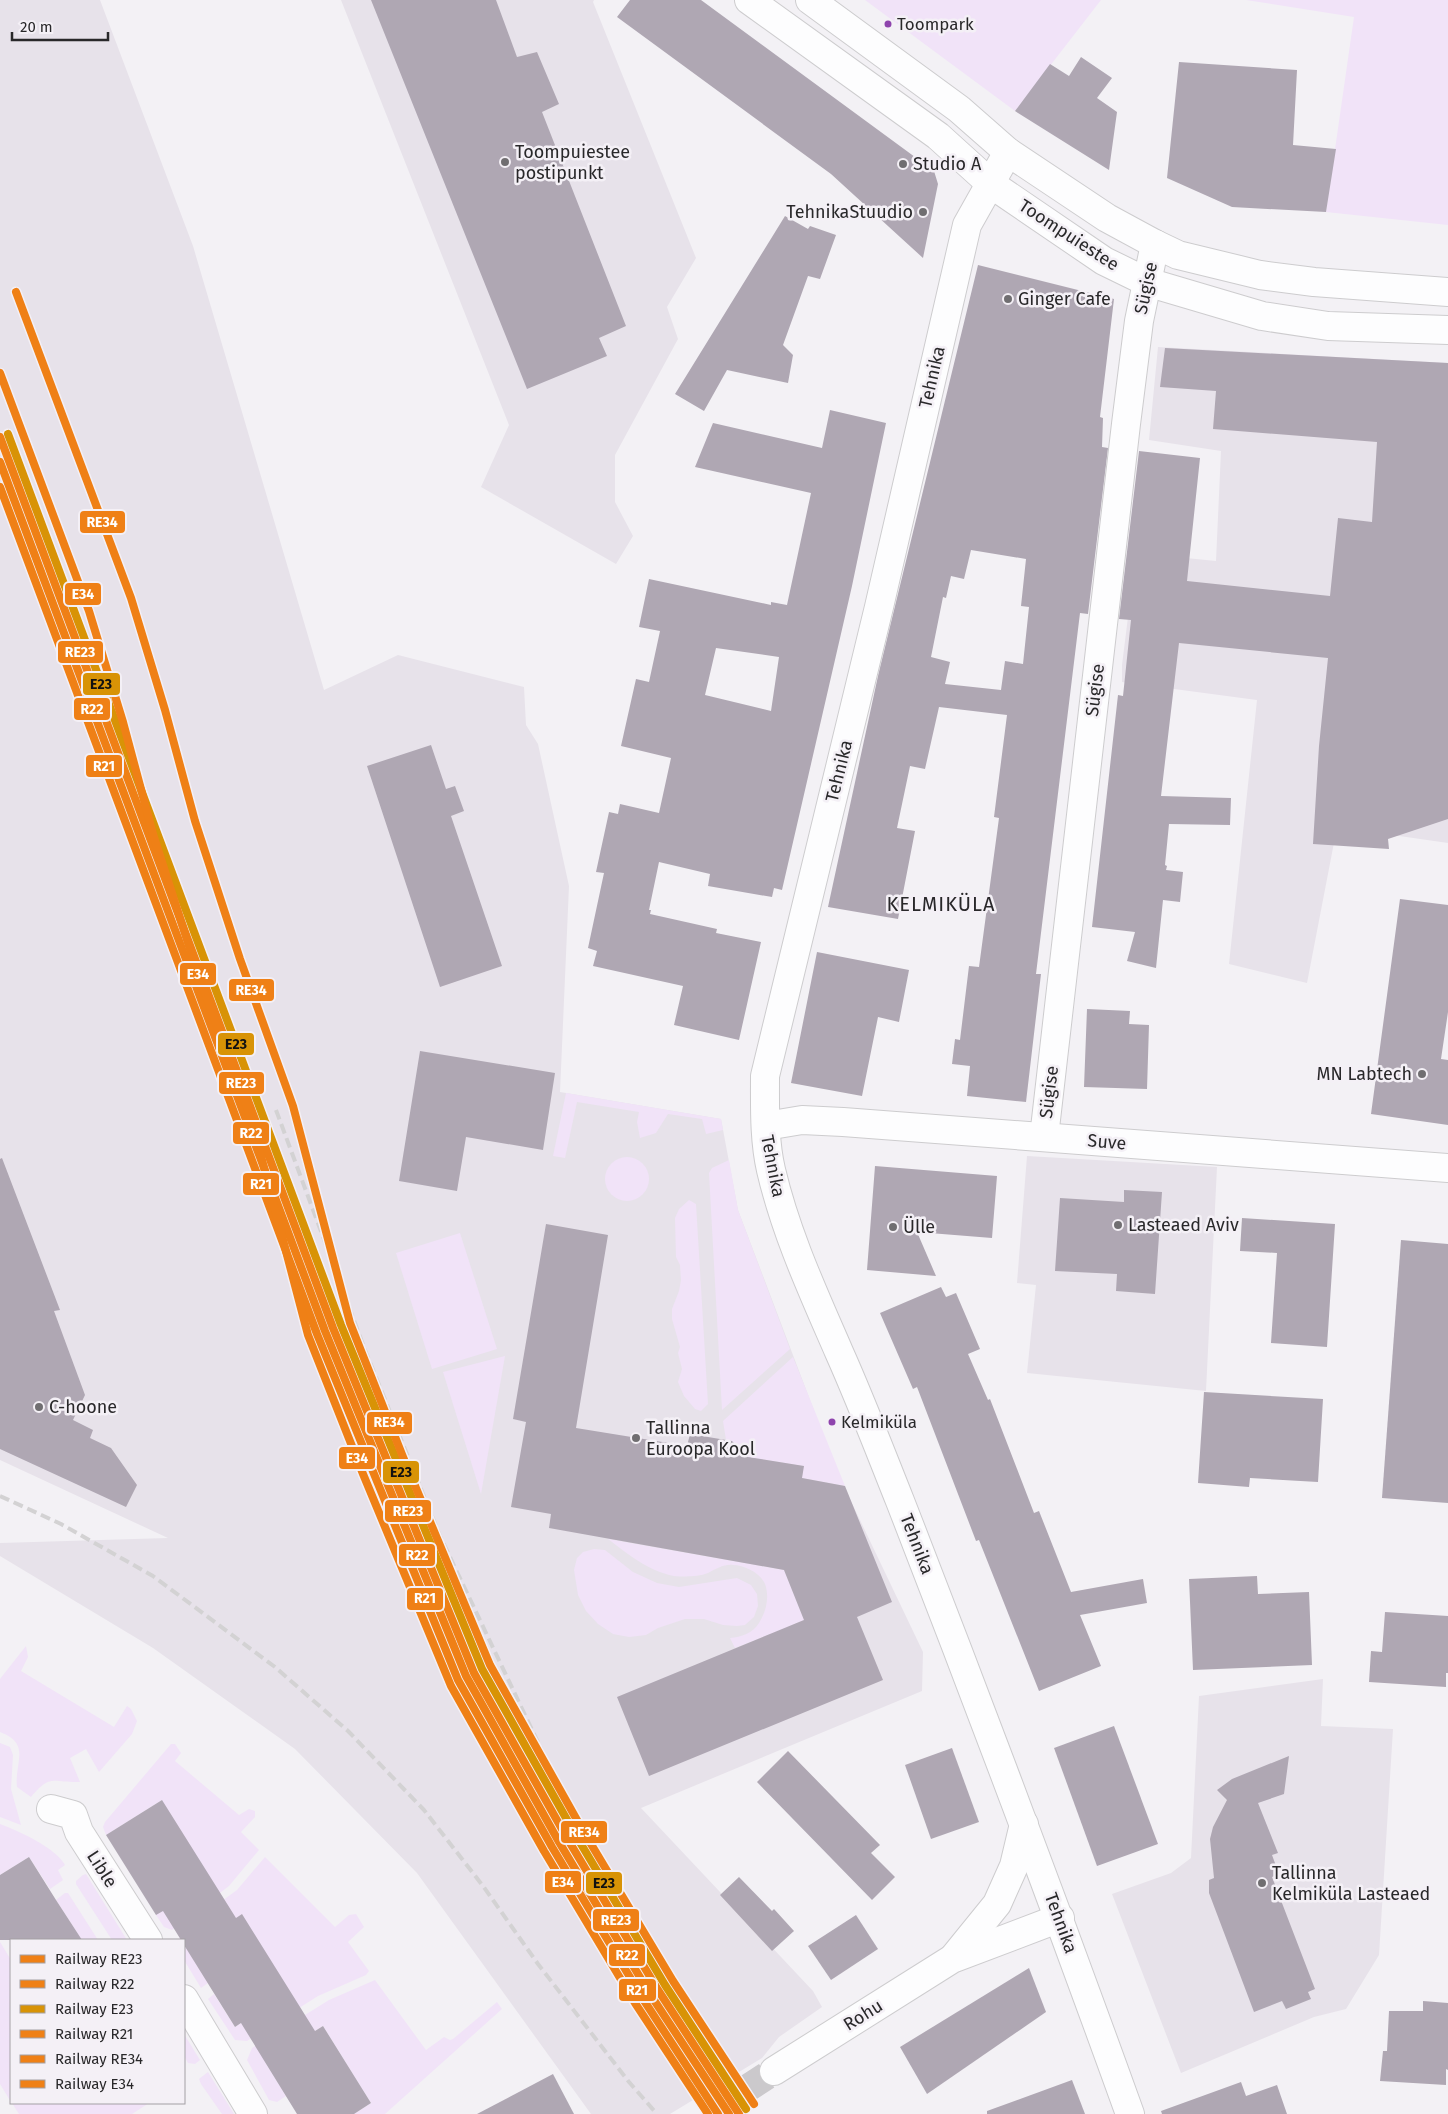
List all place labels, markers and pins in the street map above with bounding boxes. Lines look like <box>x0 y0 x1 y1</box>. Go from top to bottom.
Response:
place label: Toompark <box>897 14 974 35</box>
marker: Toompark <box>883 19 893 29</box>
place label: Toompuiestee postipunkt <box>515 141 630 184</box>
place label: Studio A <box>913 153 982 175</box>
marker: Toompuiestee postipunkt <box>499 156 511 168</box>
marker: Studio A <box>897 158 909 170</box>
place label: TehnikaStuudio <box>786 201 913 223</box>
marker: TehnikaStuudio <box>917 206 929 218</box>
place label: Ginger Cafe <box>1018 288 1111 310</box>
marker: Ginger Cafe <box>1002 293 1014 305</box>
place label: MN Labtech <box>1316 1063 1412 1085</box>
marker: MN Labtech <box>1416 1068 1428 1080</box>
place label: Lasteaed Aviv <box>1128 1214 1239 1236</box>
place label: Ülle <box>903 1216 935 1238</box>
marker: Lasteaed Aviv <box>1112 1219 1124 1231</box>
marker: Ülle <box>887 1221 899 1233</box>
place label: C-hoone <box>49 1396 117 1418</box>
marker: C-hoone <box>33 1401 45 1413</box>
place label: Kelmiküla <box>841 1412 917 1433</box>
place label: Tallinna Euroopa Kool <box>646 1417 755 1460</box>
marker: Kelmiküla <box>827 1417 837 1427</box>
marker: Tallinna Euroopa Kool <box>630 1432 642 1444</box>
place label: Tallinna Kelmiküla Lasteaed <box>1272 1862 1430 1905</box>
marker: Tallinna Kelmiküla Lasteaed <box>1256 1877 1268 1889</box>

